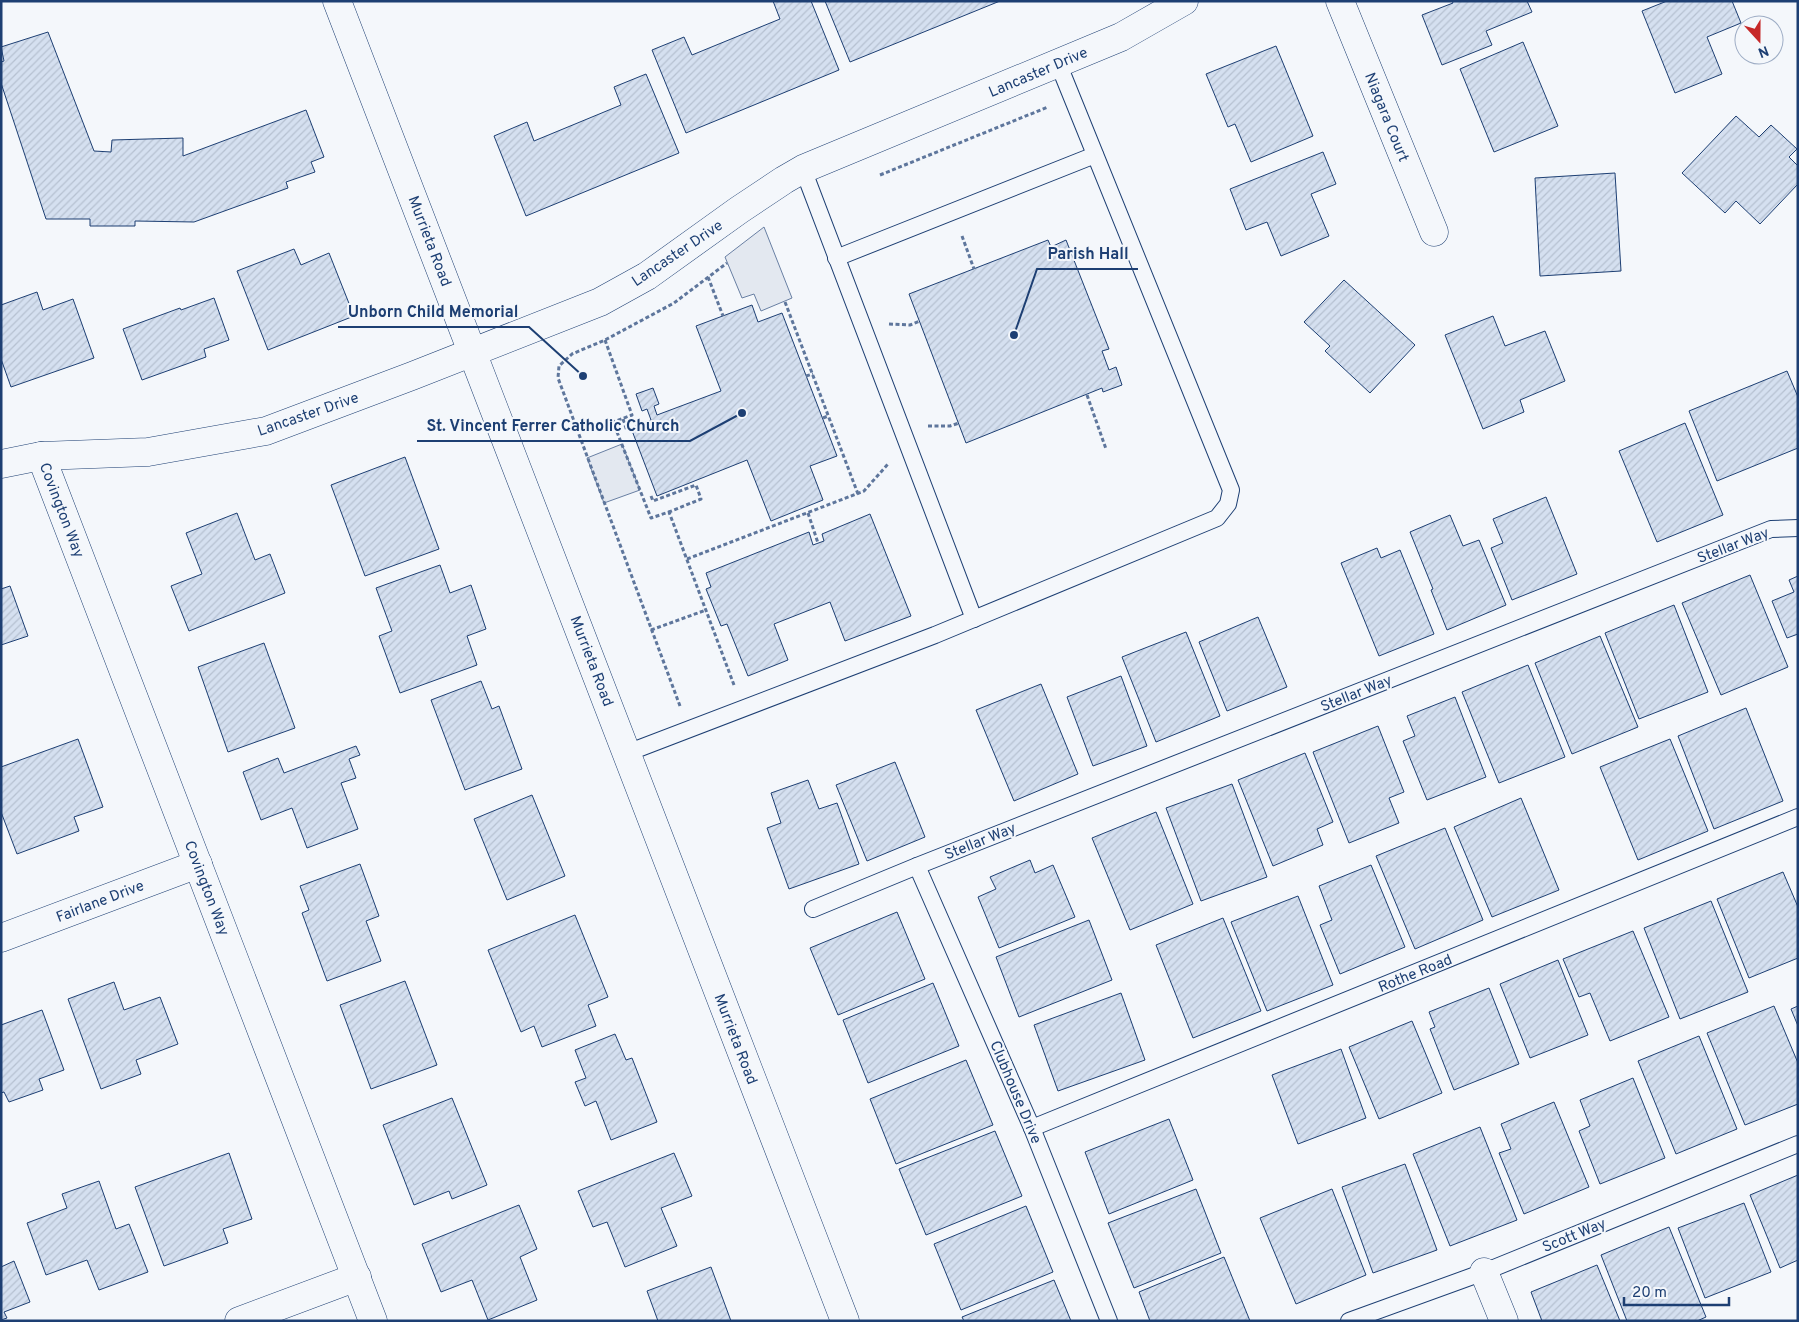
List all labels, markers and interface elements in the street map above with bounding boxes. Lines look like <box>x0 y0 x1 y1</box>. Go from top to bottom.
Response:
north arrow <box>1734 15 1784 65</box>
text: N <box>1755 41 1771 60</box>
street label: Lancaster Drive <box>986 44 1091 103</box>
street label: Niagara Court <box>1359 70 1412 165</box>
street label: Murrieta Road <box>403 194 455 290</box>
street label: Lancaster Drive <box>629 217 727 292</box>
callout: Parish Hall <box>1037 238 1138 269</box>
text: Parish Hall <box>1047 245 1129 265</box>
callout: Unborn Child Memorial <box>338 296 529 327</box>
text: Unborn Child Memorial <box>348 303 518 323</box>
street label: Lancaster Drive <box>255 389 362 442</box>
callout: St. Vincent Ferrer Catholic Church <box>417 410 690 441</box>
text: St. Vincent Ferrer Catholic Church <box>426 417 680 437</box>
street label: Covington Way <box>34 460 87 561</box>
street label: Stellar Way <box>1695 524 1772 569</box>
street label: Murrieta Road <box>565 614 617 710</box>
street label: Stellar Way <box>1318 671 1395 717</box>
street label: Stellar Way <box>942 819 1019 865</box>
street label: Covington Way <box>179 838 232 939</box>
street label: Fairlane Drive <box>54 877 147 928</box>
street label: Rothe Road <box>1376 951 1455 998</box>
street label: Murrieta Road <box>709 992 761 1088</box>
street label: Clubhouse Drive <box>984 1038 1045 1147</box>
street label: Scott Way <box>1540 1215 1609 1258</box>
scale bar <box>1624 1274 1729 1306</box>
text: 20 m <box>1632 1284 1667 1303</box>

